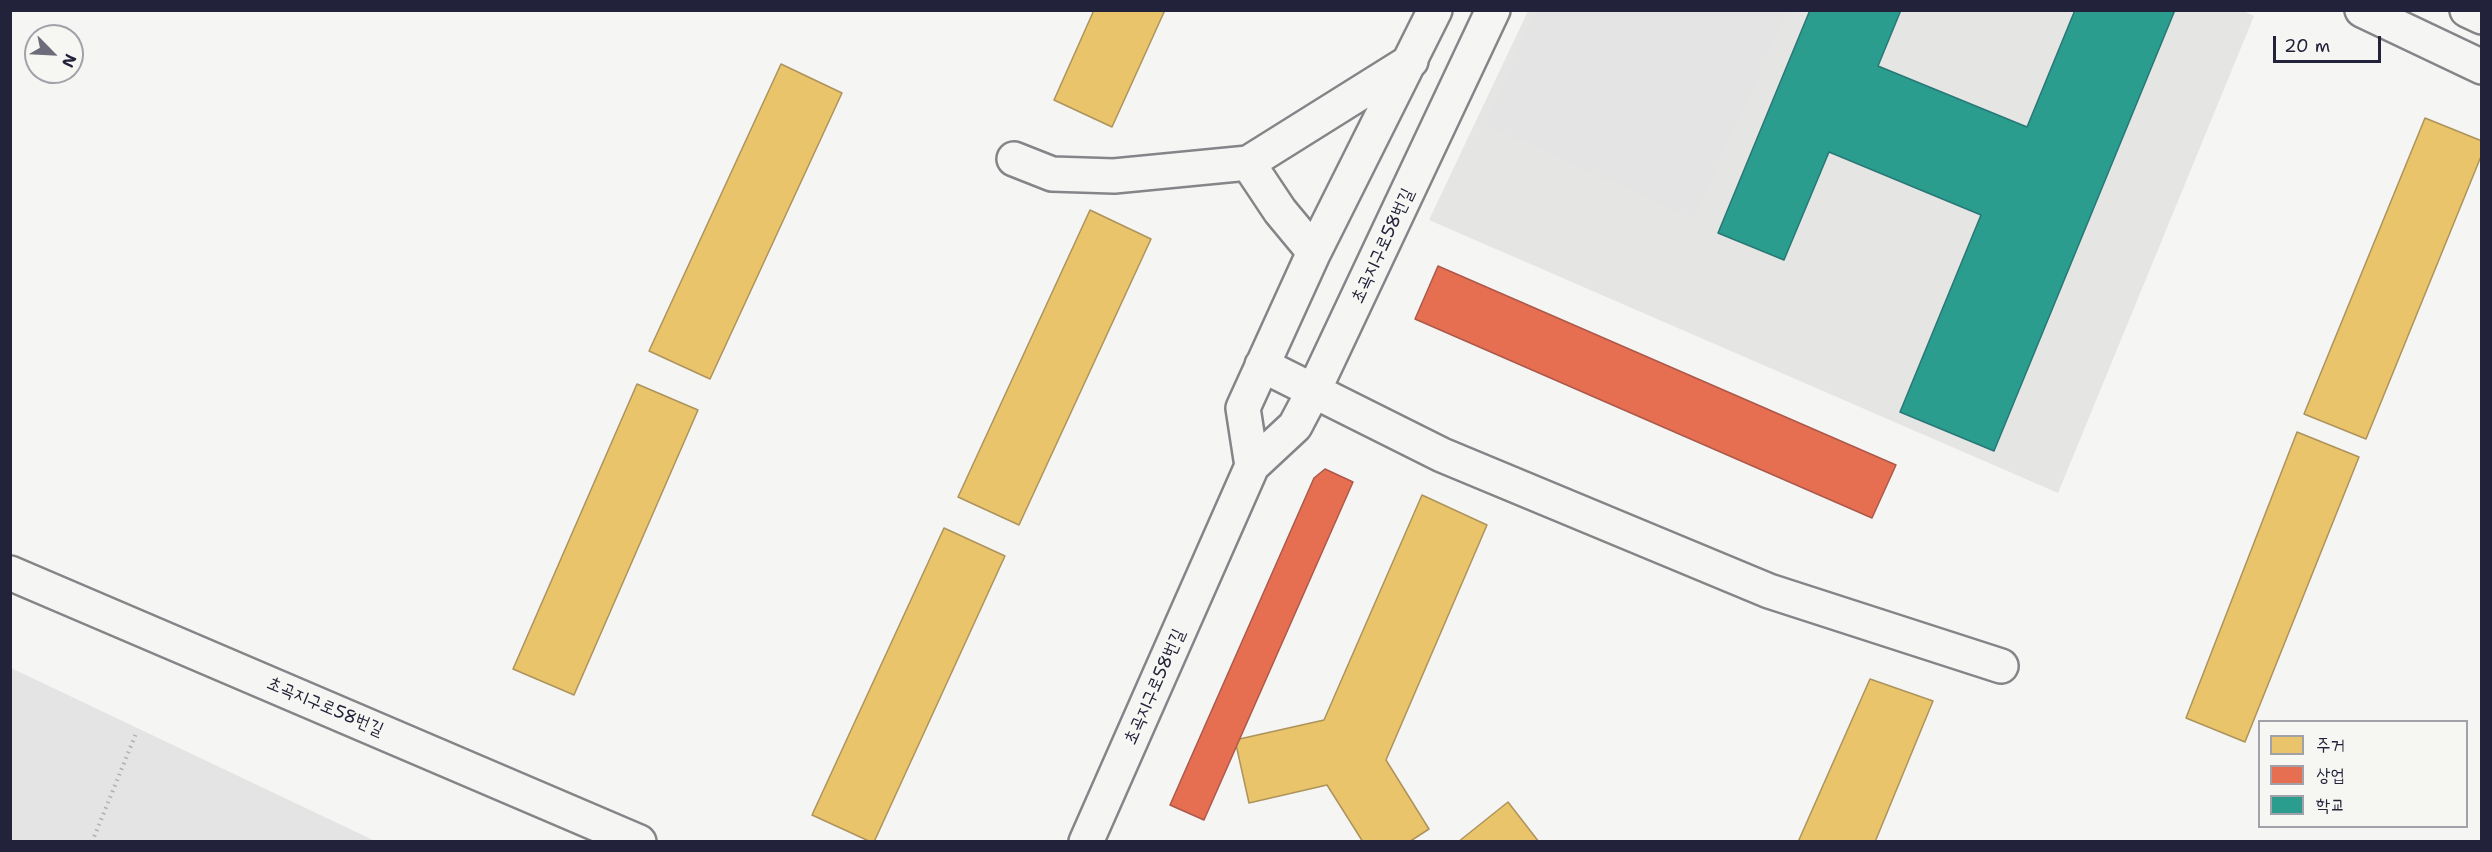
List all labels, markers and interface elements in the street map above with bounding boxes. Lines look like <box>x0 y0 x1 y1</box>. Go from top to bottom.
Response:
north arrow <box>24 24 84 84</box>
scale bar <box>2276 24 2384 62</box>
text: 20 m <box>2284 34 2330 58</box>
text: N <box>57 51 81 71</box>
street label: 초곡지구로58번길 <box>1347 185 1419 307</box>
street label: 초곡지구로58번길 <box>1120 626 1190 748</box>
street label: 초곡지구로58번길 <box>263 673 387 741</box>
legend <box>2258 720 2468 828</box>
text: 주거 <box>2316 733 2345 757</box>
text: 상업 <box>2316 763 2345 787</box>
text: 학교 <box>2316 793 2345 817</box>

